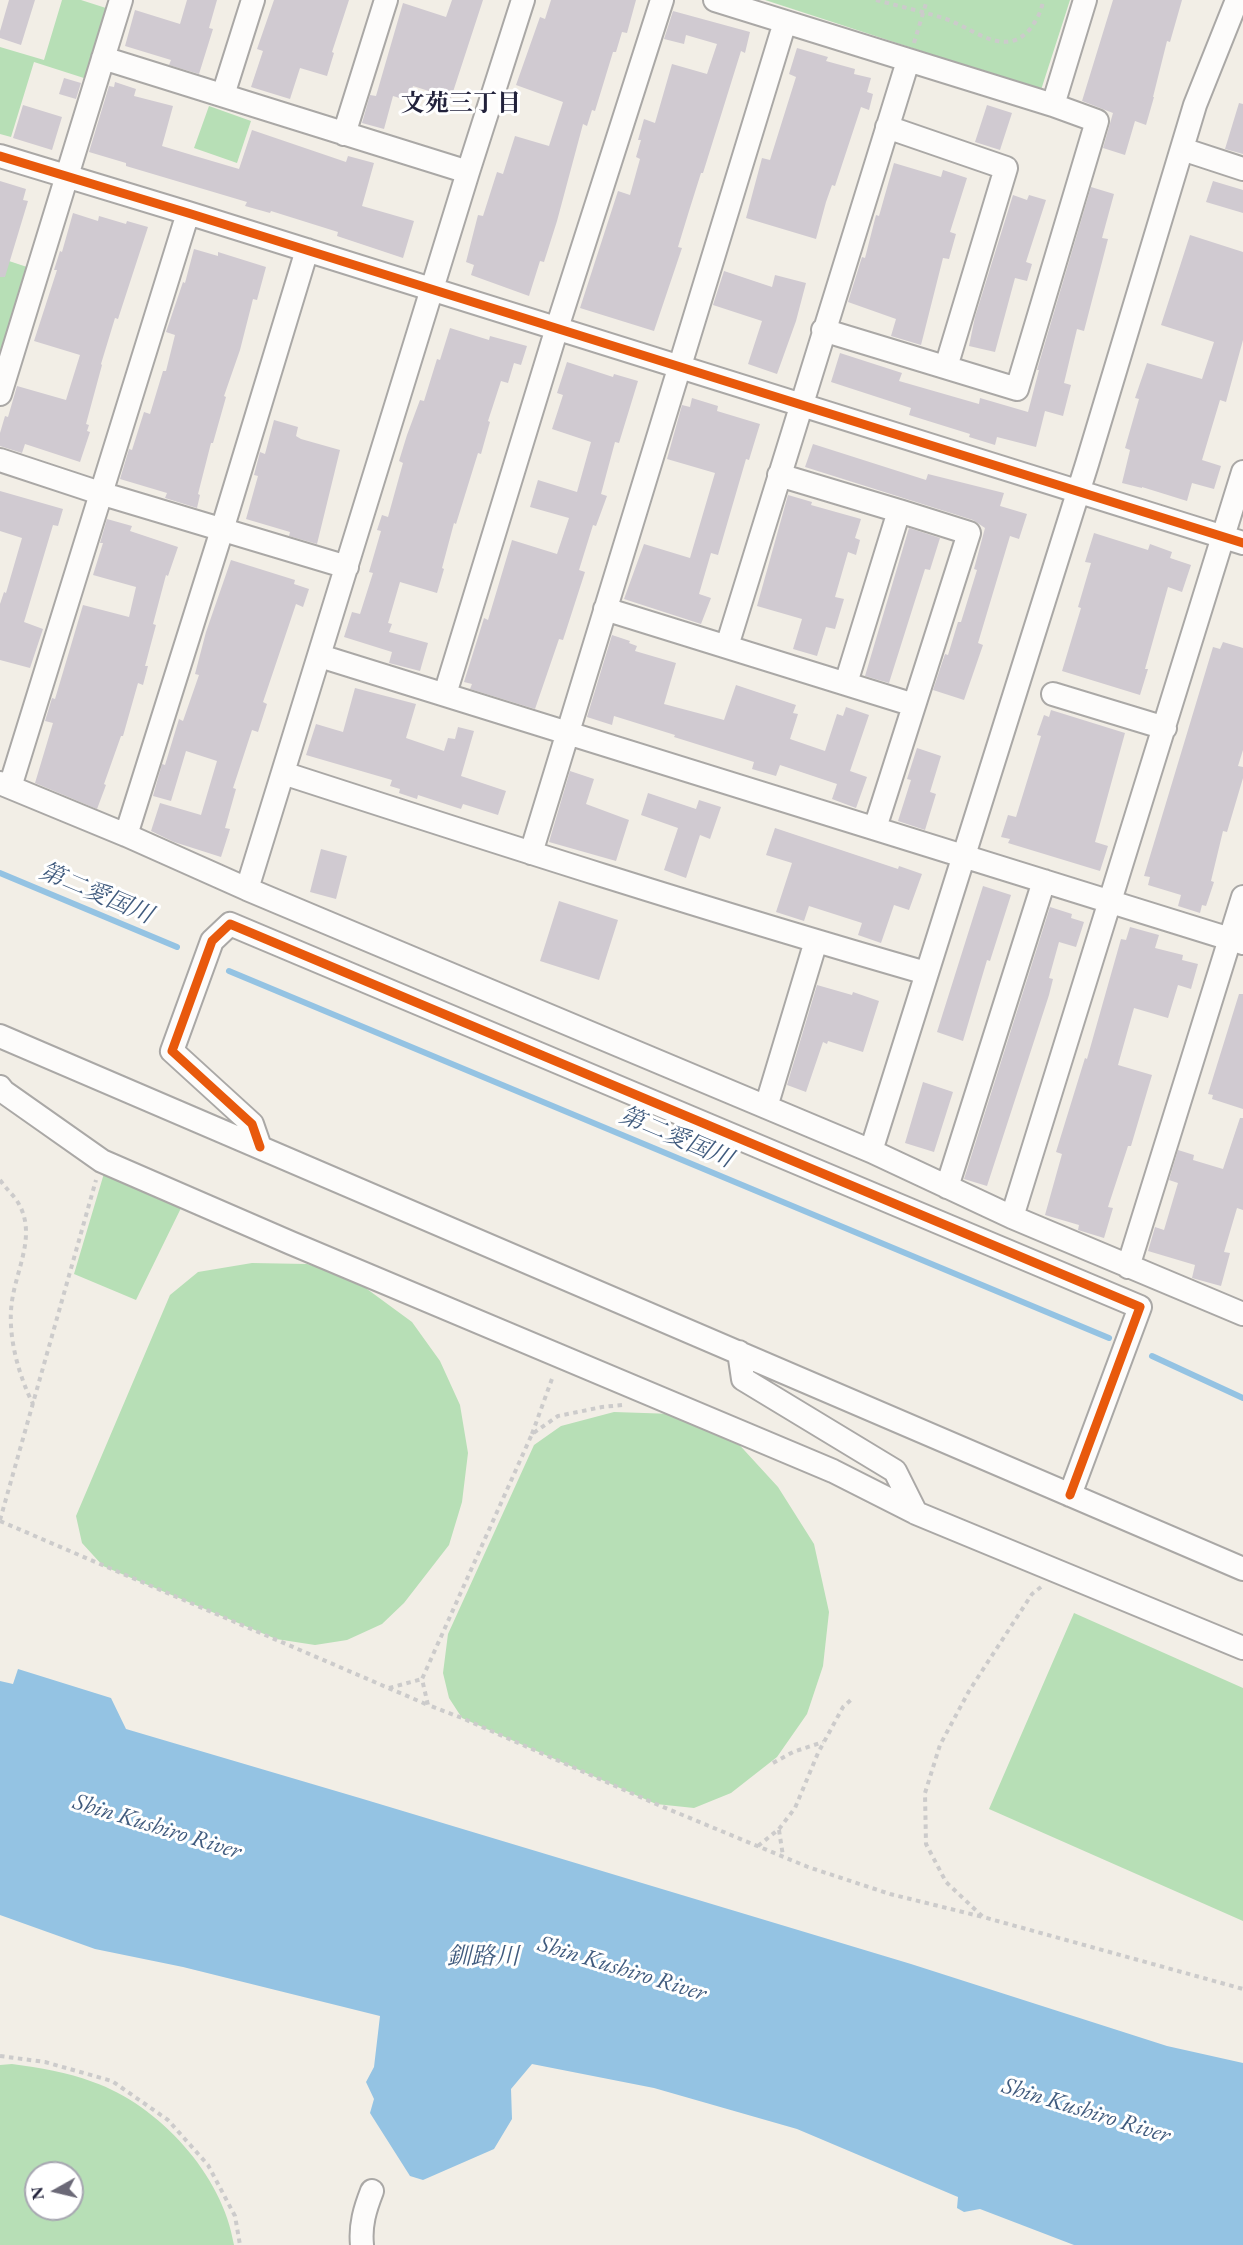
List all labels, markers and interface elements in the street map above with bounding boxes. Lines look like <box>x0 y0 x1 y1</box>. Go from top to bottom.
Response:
district label: 文苑三丁目 <box>401 90 521 118</box>
water label: 第二愛国川 <box>35 857 157 931</box>
water label: 第二愛国川 <box>615 1101 737 1175</box>
water label: Shin Kushiro River <box>69 1788 245 1866</box>
water label: Shin Kushiro River <box>534 1930 710 2008</box>
water label: 釧路川 <box>447 1943 519 1971</box>
water label: Shin Kushiro River <box>998 2072 1174 2150</box>
north arrow <box>24 2161 84 2221</box>
text: N <box>26 2185 49 2201</box>

